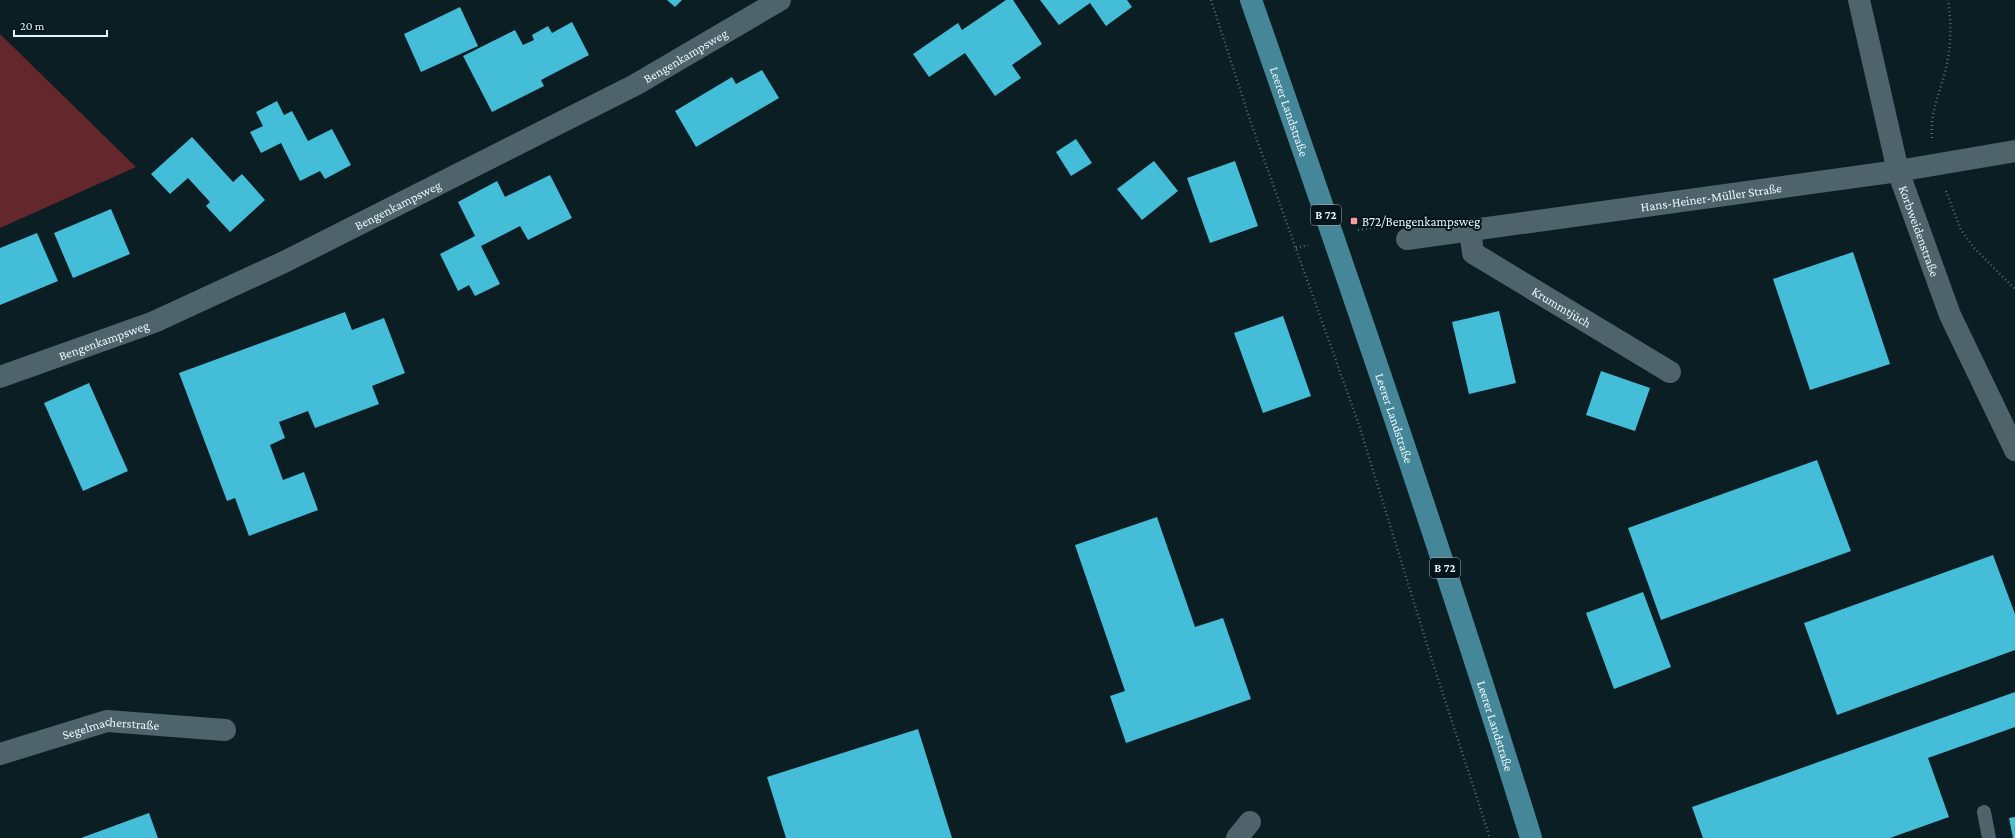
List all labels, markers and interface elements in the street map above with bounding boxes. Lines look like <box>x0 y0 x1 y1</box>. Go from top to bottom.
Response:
scale bar <box>14 12 107 38</box>
text: 20 m <box>20 19 45 33</box>
street label: Bengenkampsweg <box>641 25 731 86</box>
street label: Leerer Landstraße <box>1267 65 1312 159</box>
street label: Bengenkampsweg <box>352 177 444 233</box>
street label: Hans-Heiner-Müller Straße <box>1640 180 1783 215</box>
street label: Korbweidenstraße <box>1896 183 1943 279</box>
road number: B 72 <box>1311 205 1341 225</box>
place label: B72/Bengenkampsweg <box>1362 214 1481 229</box>
marker: B72/Bengenkampsweg <box>1349 216 1359 226</box>
street label: Krummtjüch <box>1529 283 1594 331</box>
street label: Bengenkampsweg <box>57 317 152 363</box>
street label: Leerer Landstraße <box>1372 371 1416 465</box>
road number: B 72 <box>1430 558 1460 578</box>
street label: Leerer Landstraße <box>1474 679 1517 773</box>
street label: Segelmacherstraße <box>60 713 160 742</box>

